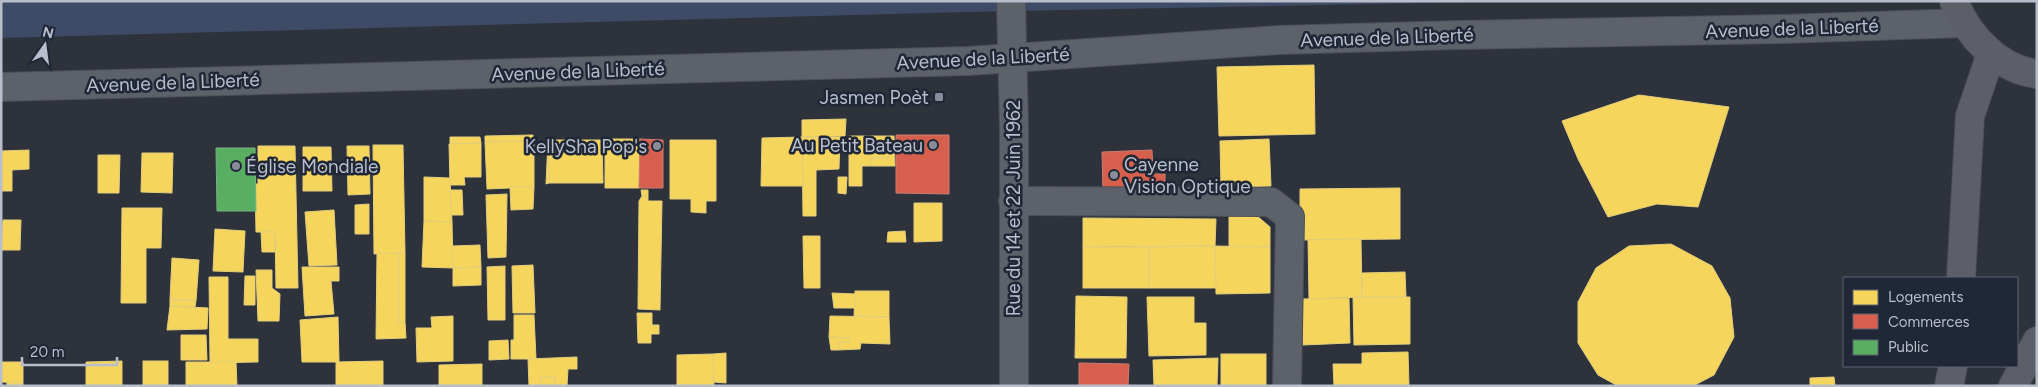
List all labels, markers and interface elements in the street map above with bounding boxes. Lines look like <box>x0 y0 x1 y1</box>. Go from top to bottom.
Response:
street label: Avenue de la Liberté <box>1705 14 1879 43</box>
north arrow <box>20 20 70 70</box>
text: N <box>41 23 55 42</box>
street label: Avenue de la Liberté <box>1300 23 1474 52</box>
street label: Avenue de la Liberté <box>896 42 1070 75</box>
street label: Avenue de la Liberté <box>491 57 665 86</box>
street label: Avenue de la Liberté <box>86 68 260 97</box>
place label: Jasmen Poèt <box>819 86 929 109</box>
marker: Jasmen Poèt <box>933 91 945 103</box>
street label: Rue du 14 et 22 Juin 1962 <box>1002 100 1025 316</box>
place label: Au Petit Bateau <box>791 134 923 157</box>
place label: KellySha Pop's <box>524 135 647 158</box>
marker: Au Petit Bateau <box>927 139 939 151</box>
marker: KellySha Pop's <box>651 140 663 152</box>
place label: Cayenne Vision Optique <box>1124 153 1251 198</box>
place label: Église Mondiale <box>246 155 378 178</box>
marker: Église Mondiale <box>230 160 242 172</box>
marker: Cayenne Vision Optique <box>1108 169 1120 181</box>
legend <box>1843 277 2018 367</box>
text: Logements <box>1888 288 1963 306</box>
text: Commerces <box>1888 313 1970 331</box>
scale bar <box>22 334 118 366</box>
text: Public <box>1888 338 1929 356</box>
text: 20 m <box>30 343 64 361</box>

